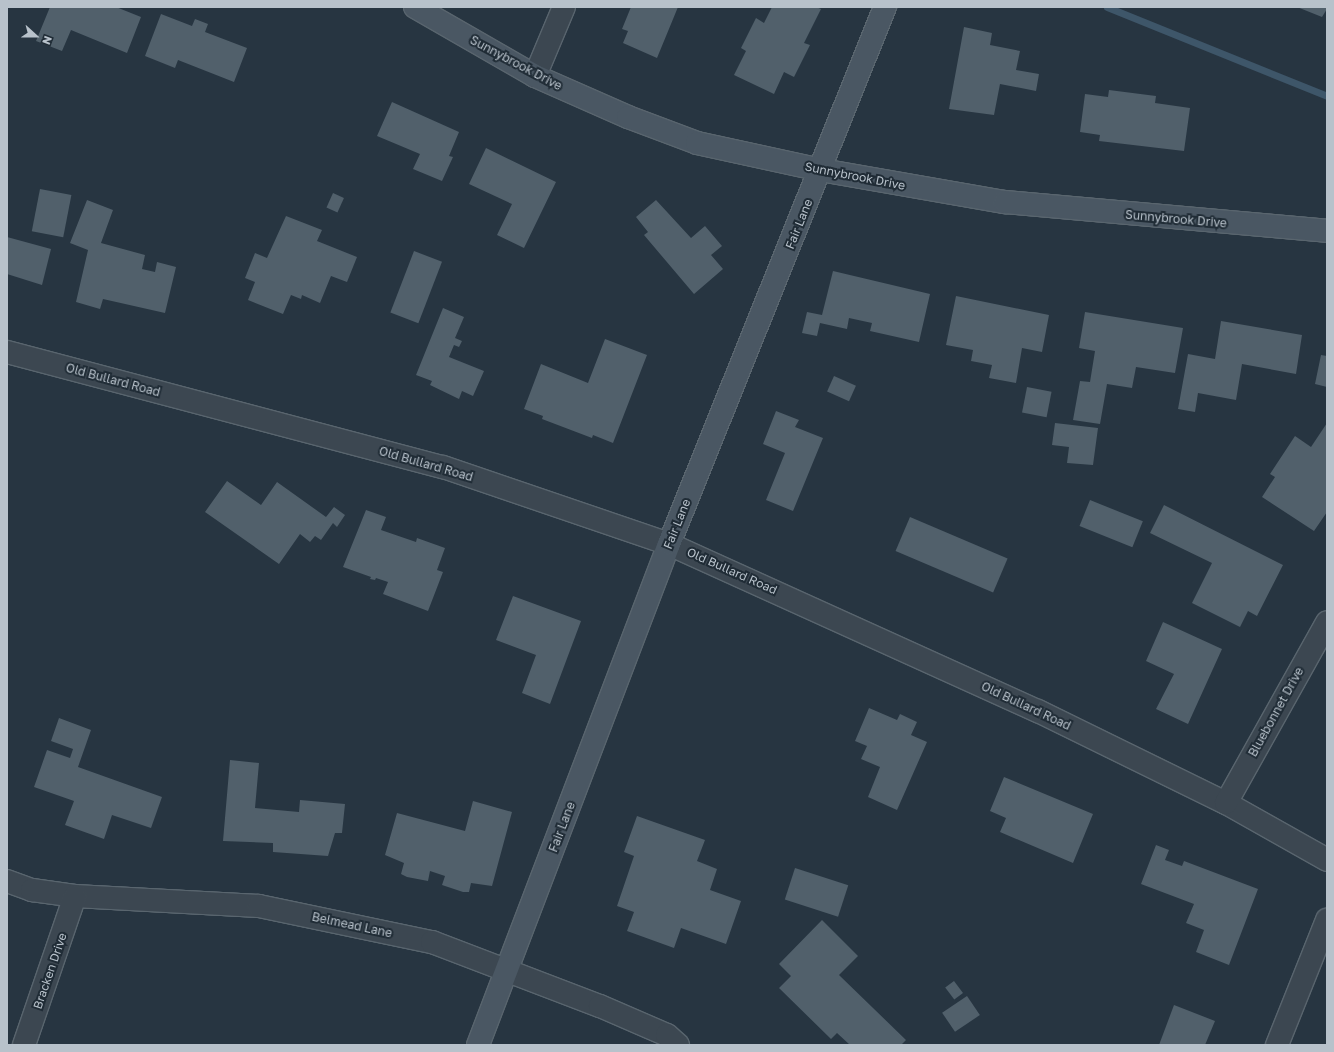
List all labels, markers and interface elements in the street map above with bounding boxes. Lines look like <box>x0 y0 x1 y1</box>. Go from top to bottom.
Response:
north arrow <box>16 16 56 56</box>
street label: Sunnybrook Drive <box>468 33 564 93</box>
text: N <box>40 34 55 47</box>
street label: Sunnybrook Drive <box>804 159 906 193</box>
street label: Fair Lane <box>782 197 816 251</box>
street label: Sunnybrook Drive <box>1125 207 1227 231</box>
street label: Old Bullard Road <box>64 360 162 400</box>
street label: Old Bullard Road <box>377 444 475 484</box>
street label: Fair Lane <box>660 497 694 551</box>
street label: Old Bullard Road <box>685 545 779 597</box>
street label: Bluebonnet Drive <box>1245 665 1307 759</box>
street label: Old Bullard Road <box>979 679 1073 733</box>
street label: Fair Lane <box>546 800 578 854</box>
street label: Belmead Lane <box>311 909 393 941</box>
street label: Bracken Drive <box>30 931 70 1011</box>

